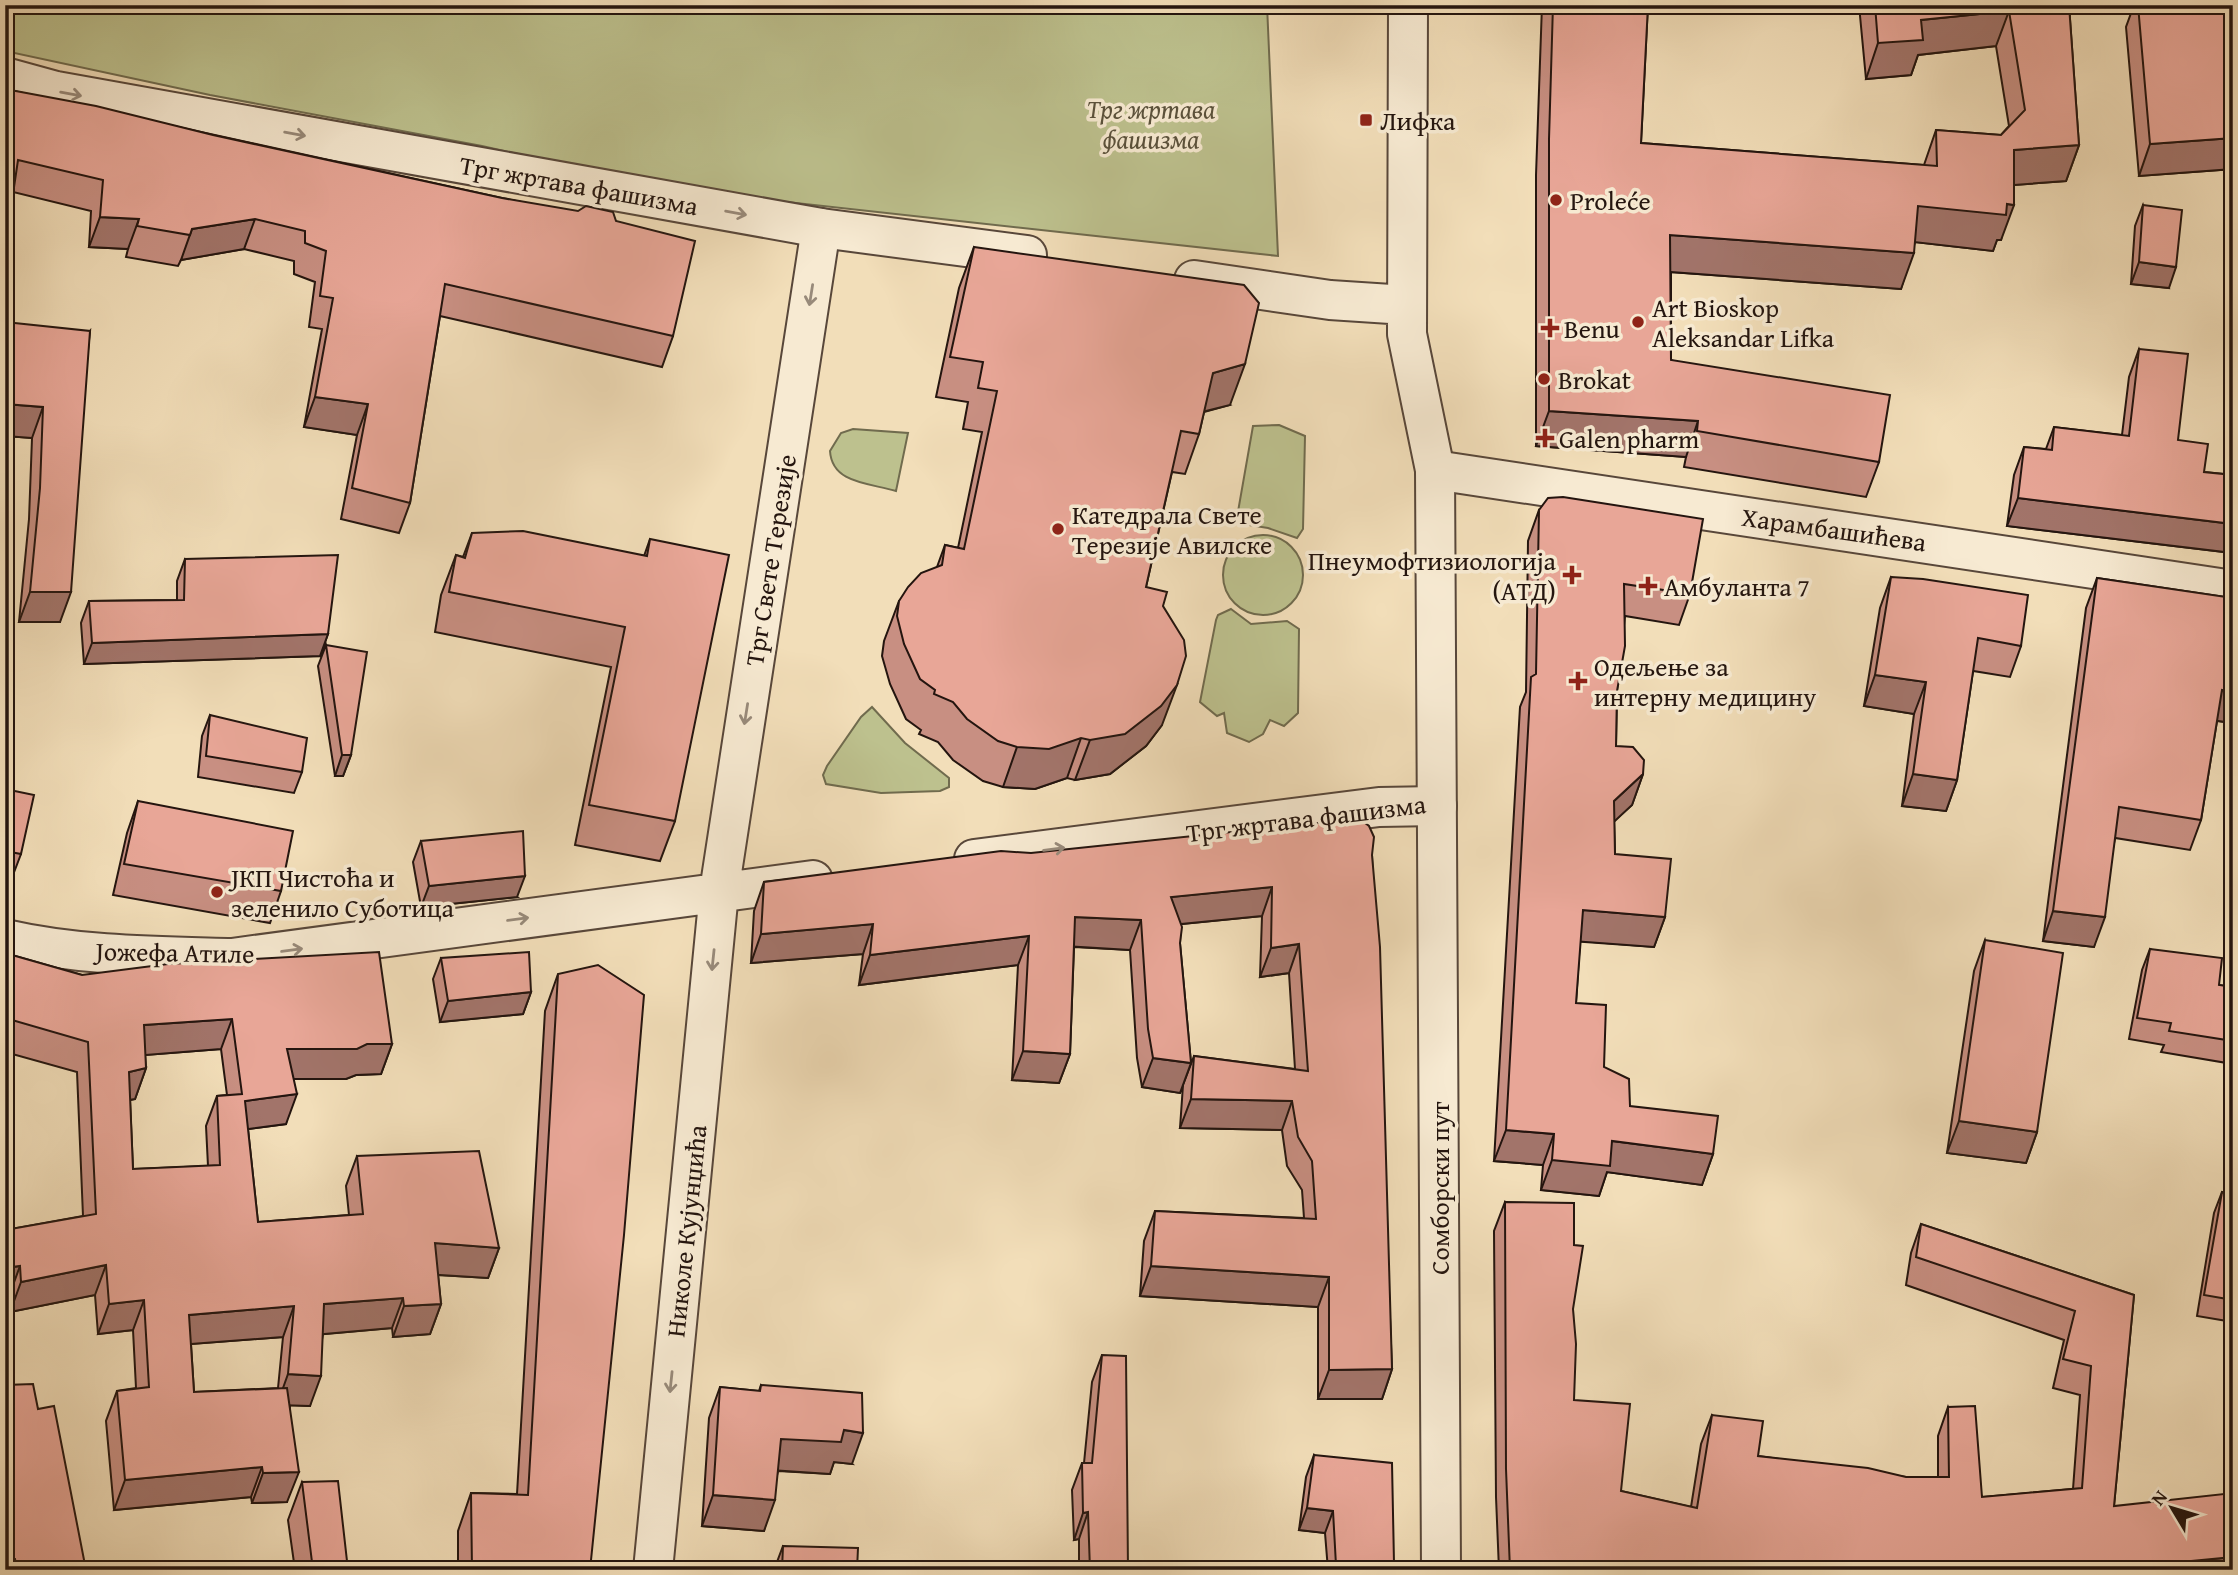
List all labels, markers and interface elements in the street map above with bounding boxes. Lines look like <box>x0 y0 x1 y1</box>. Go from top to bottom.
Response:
one-way arrow <box>59 88 82 101</box>
park label: Трг жртава фашизма <box>1087 89 1215 158</box>
place label: Лифка <box>1380 101 1456 140</box>
marker: Лифка <box>1358 112 1374 128</box>
one-way arrow <box>283 128 306 141</box>
street label: Трг жртава фашизма <box>457 145 702 225</box>
place label: Proleće <box>1570 181 1651 220</box>
marker: Proleće <box>1548 192 1564 208</box>
one-way arrow <box>724 207 747 220</box>
one-way arrow <box>804 284 817 306</box>
place label: Art Bioskop Aleksandar Lifka <box>1652 288 1835 357</box>
place label: Benu <box>1564 309 1620 348</box>
marker: Art Bioskop Aleksandar Lifka <box>1630 314 1646 330</box>
marker: Benu <box>1542 320 1558 336</box>
place label: Brokat <box>1558 360 1631 399</box>
marker: Brokat <box>1536 371 1552 387</box>
place label: Galen pharm <box>1559 419 1699 458</box>
marker: Galen pharm <box>1537 430 1553 446</box>
street label: Трг Свете Терезије <box>734 451 806 669</box>
place label: Катедрала Свете Терезије Авилске <box>1072 495 1272 564</box>
street label: Харамбашићева <box>1739 497 1930 561</box>
marker: Катедрала Свете Терезије Авилске <box>1050 521 1066 537</box>
place label: Пнеумофтизиологија (АТД) <box>1308 541 1557 610</box>
marker: Пнеумофтизиологија (АТД) <box>1562 565 1582 585</box>
place label: Амбуланта 7 <box>1664 567 1810 606</box>
marker: Амбуланта 7 <box>1638 576 1658 596</box>
place label: Одељење за интерну медицину <box>1594 647 1816 716</box>
marker: Одељење за интерну медицину <box>1568 671 1588 691</box>
one-way arrow <box>739 702 752 725</box>
street label: Трг жртава фашизма <box>1184 784 1429 852</box>
one-way arrow <box>1042 842 1065 855</box>
place label: ЈКП Чистоћа и зеленило Суботица <box>228 858 455 927</box>
marker: ЈКП Чистоћа и зеленило Суботица <box>209 884 225 900</box>
one-way arrow <box>506 912 528 925</box>
street label: Јожефа Атиле <box>92 931 255 973</box>
one-way arrow <box>280 943 303 956</box>
one-way arrow <box>706 948 719 971</box>
street label: Сомборски пут <box>1420 1101 1459 1275</box>
street label: Николе Кујунџића <box>655 1122 717 1339</box>
one-way arrow <box>665 1370 678 1393</box>
north arrow <box>2136 1474 2206 1544</box>
text: N <box>2144 1484 2174 1511</box>

